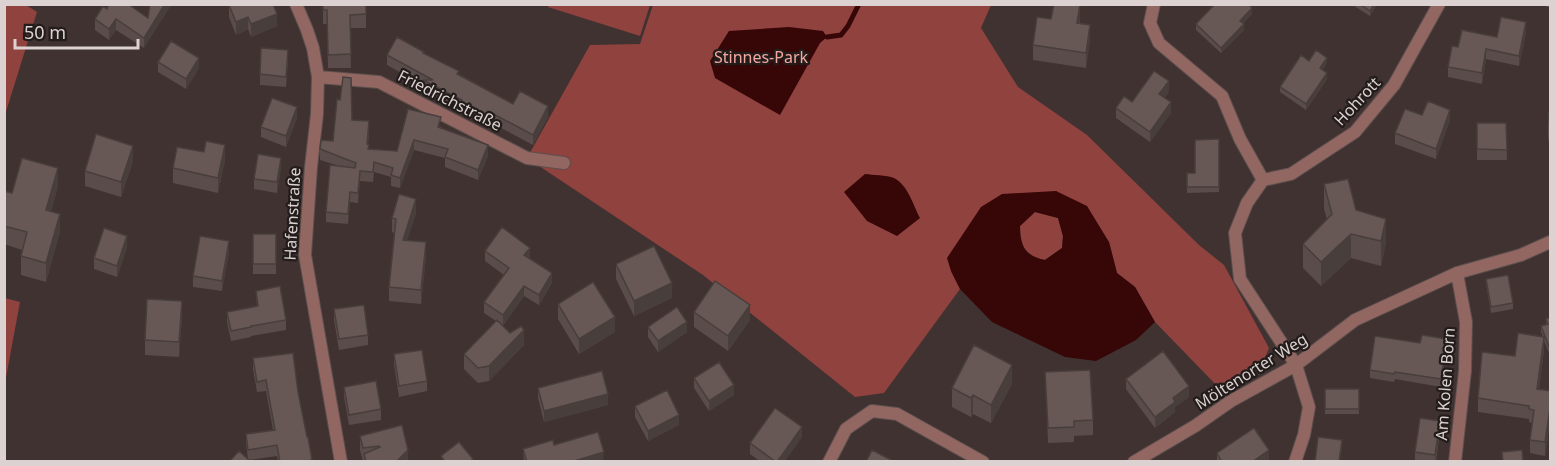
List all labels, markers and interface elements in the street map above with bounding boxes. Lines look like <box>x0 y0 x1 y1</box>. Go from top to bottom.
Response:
scale bar <box>15 12 138 50</box>
text: 50 m <box>24 20 66 44</box>
park label: Stinnes-Park <box>714 46 809 68</box>
street label: Friedrichstraße <box>394 64 506 136</box>
street label: Hohrott <box>1329 72 1385 130</box>
street label: Hafenstraße <box>279 167 305 261</box>
street label: Am Kolen Born <box>1430 327 1460 441</box>
street label: Möltenorter Weg <box>1191 328 1311 414</box>

